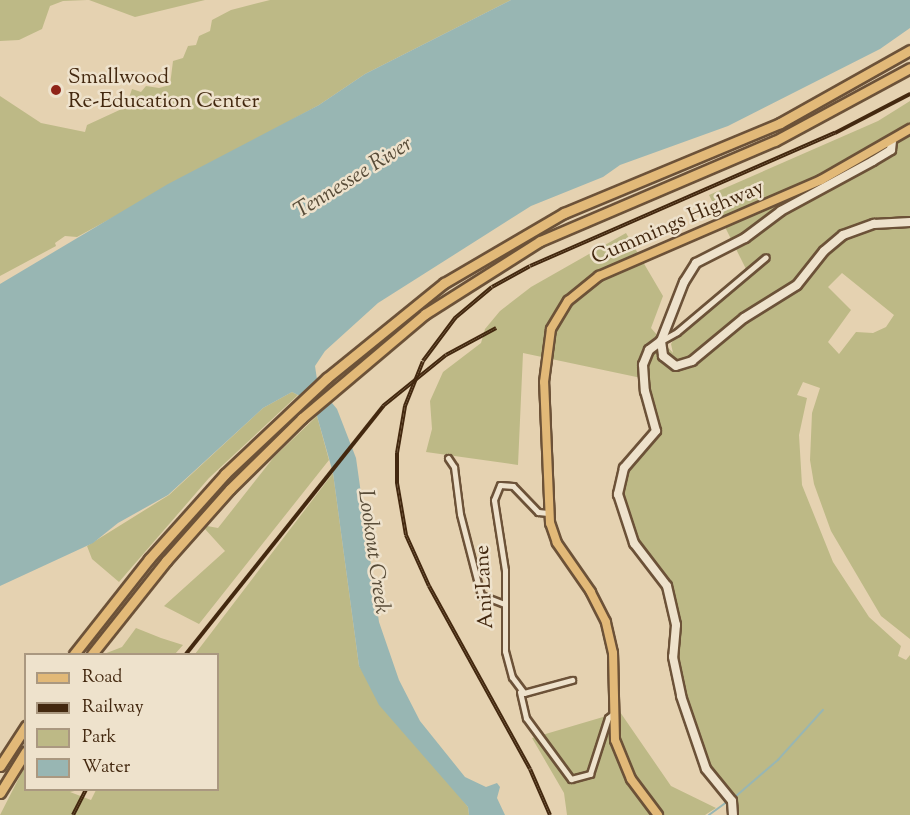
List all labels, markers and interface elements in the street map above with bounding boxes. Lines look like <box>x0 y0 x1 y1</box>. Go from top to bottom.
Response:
place label: Smallwood Re-Education Center <box>68 65 259 115</box>
marker: Smallwood Re-Education Center <box>49 83 63 97</box>
water label: Tennessee River <box>290 132 418 226</box>
street label: Cummings Highway <box>588 175 768 271</box>
water label: Lookout Creek <box>350 488 394 616</box>
street label: Ani Lane <box>470 544 500 630</box>
legend <box>24 653 219 791</box>
text: Road <box>82 665 122 691</box>
text: Railway <box>82 695 144 721</box>
text: Park <box>82 725 116 751</box>
text: Water <box>82 755 130 781</box>

